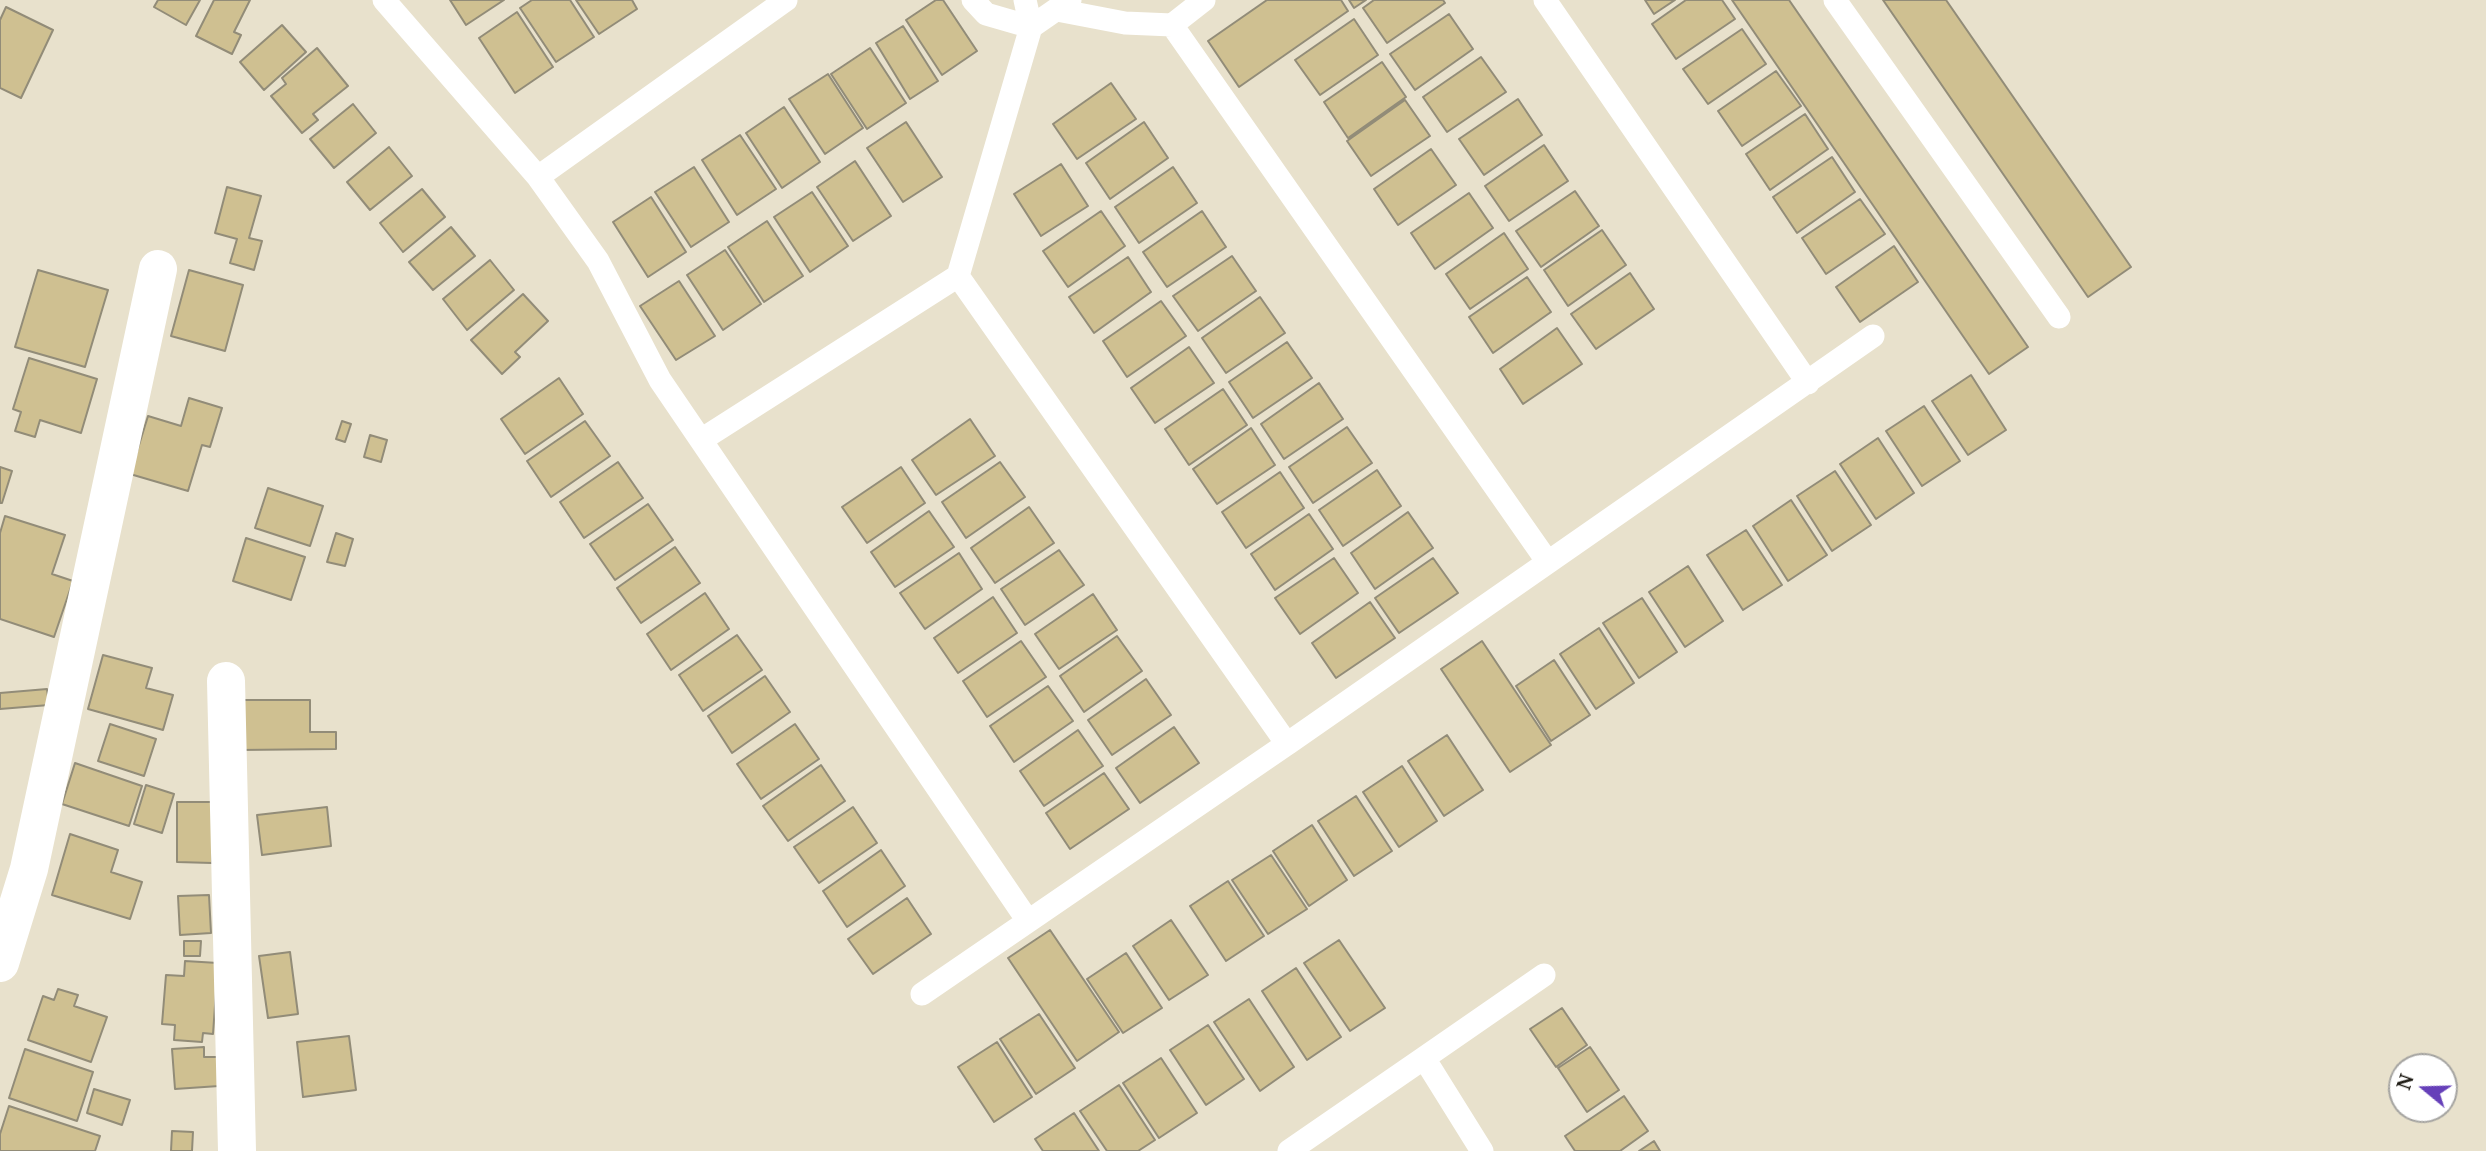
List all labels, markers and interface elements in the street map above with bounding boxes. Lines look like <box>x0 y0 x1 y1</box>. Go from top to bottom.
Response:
north arrow <box>2388 1053 2458 1123</box>
text: N <box>2390 1071 2420 1093</box>

